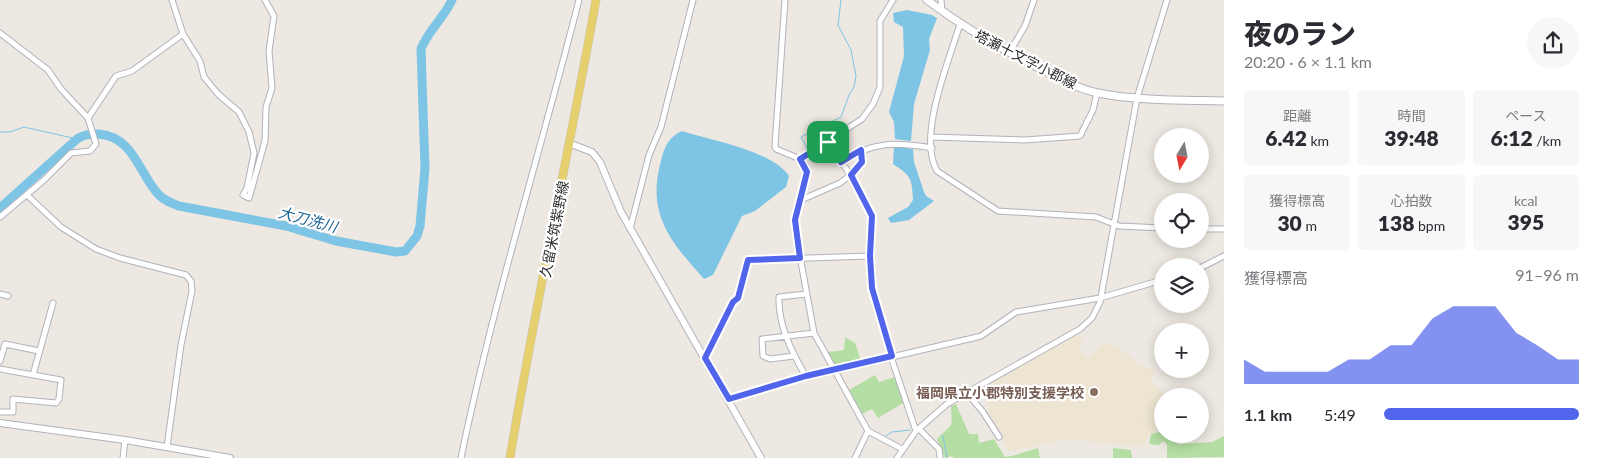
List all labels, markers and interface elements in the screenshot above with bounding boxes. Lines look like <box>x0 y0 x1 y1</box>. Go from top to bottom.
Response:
text: 夜のラン <box>1244 16 1356 50</box>
button: share <box>1527 17 1579 69</box>
street label: 塔瀬十文字小郡線 <box>972 26 1080 92</box>
text: 20:20 · 6 × 1.1 km <box>1244 52 1372 71</box>
text: 距離 <box>1283 107 1311 124</box>
text: 時間 <box>1397 107 1425 124</box>
text: ペース <box>1505 107 1546 124</box>
pin <box>807 121 849 163</box>
text: 6.42 <box>1265 125 1307 150</box>
text: 39:48 <box>1384 125 1439 150</box>
text: 6:12 <box>1491 125 1533 150</box>
icon: arrive <box>814 128 842 156</box>
north arrow <box>1154 128 1209 182</box>
map controls <box>1154 128 1209 443</box>
text: km <box>1307 132 1329 149</box>
text: /km <box>1533 132 1561 149</box>
street label: 久留米筑紫野線 <box>536 179 572 279</box>
text: 獲得標高 <box>1269 192 1325 209</box>
text: 心拍数 <box>1390 192 1432 209</box>
text: kcal <box>1514 192 1538 209</box>
button: locate <box>1154 193 1209 248</box>
water label: 大刀洗川 <box>277 203 341 236</box>
text: 395 <box>1508 209 1544 234</box>
text: 30 <box>1277 210 1302 235</box>
text: 138 <box>1378 210 1414 235</box>
text: m <box>1302 217 1317 234</box>
text: bpm <box>1414 217 1445 234</box>
button: layers <box>1154 258 1209 313</box>
text: 91–96 m <box>1515 265 1579 284</box>
text: 獲得標高 <box>1244 268 1308 287</box>
button: + <box>1154 323 1209 378</box>
place label: 福岡県立小郡特別支援学校 <box>916 384 1084 401</box>
marker: 福岡県立小郡特別支援学校 <box>1088 386 1100 398</box>
button: − <box>1154 388 1209 443</box>
text: 1.1 km <box>1244 405 1292 424</box>
text: 5:49 <box>1324 405 1356 424</box>

